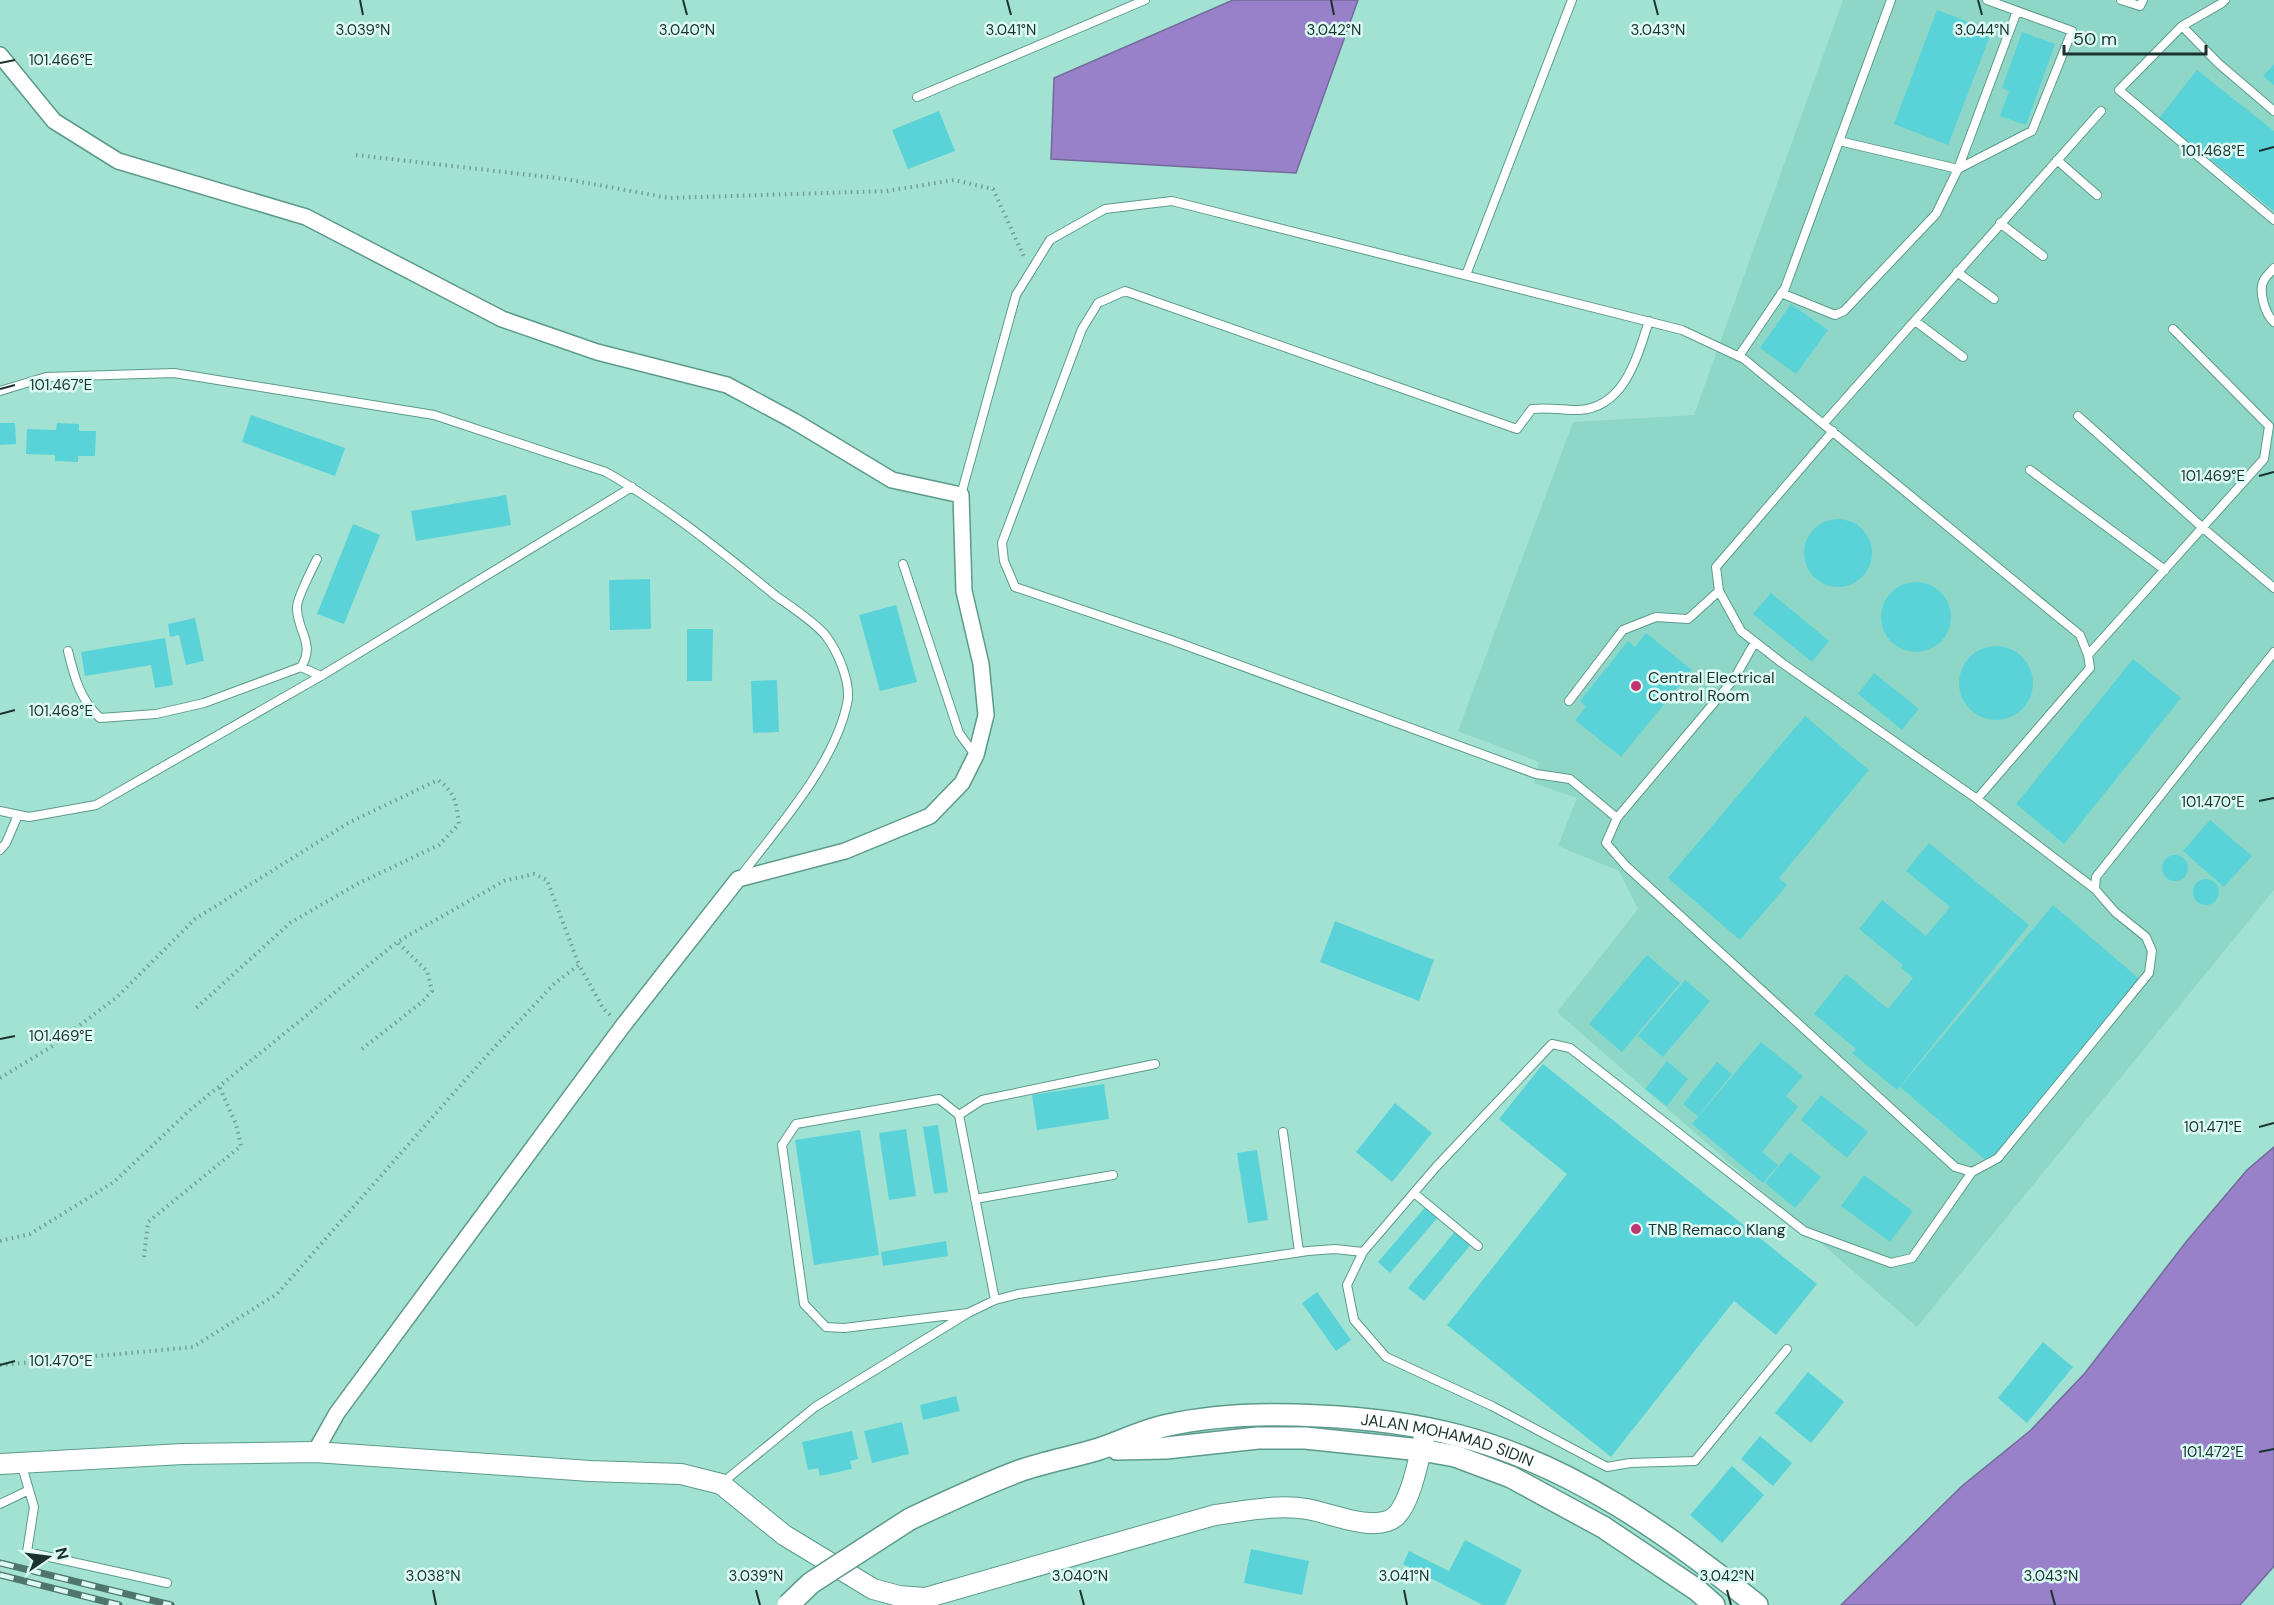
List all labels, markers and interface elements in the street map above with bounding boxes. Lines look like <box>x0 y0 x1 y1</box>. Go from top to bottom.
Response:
scale bar <box>2064 18 2206 56</box>
text: 3.039°N <box>336 20 390 40</box>
text: 3.040°N <box>659 20 715 40</box>
text: 3.041°N <box>986 20 1036 40</box>
text: 3.042°N <box>1307 20 1361 40</box>
text: 3.043°N <box>1631 20 1685 40</box>
text: 3.044°N <box>1954 20 2010 40</box>
text: 50 m <box>2073 27 2117 51</box>
text: 101.466°E <box>29 50 93 70</box>
text: 101.468°E <box>2181 141 2245 161</box>
text: 101.467°E <box>30 375 92 395</box>
text: 101.469°E <box>2181 466 2245 486</box>
place label: Central Electrical Control Room <box>1648 667 1775 706</box>
marker: Central Electrical Control Room <box>1629 679 1643 693</box>
text: 101.468°E <box>29 701 93 721</box>
text: 101.470°E <box>2181 792 2245 812</box>
text: 101.469°E <box>29 1026 93 1046</box>
text: 101.471°E <box>2184 1117 2242 1137</box>
place label: TNB Remaco Klang <box>1648 1219 1786 1240</box>
marker: TNB Remaco Klang <box>1629 1222 1643 1236</box>
text: 101.470°E <box>29 1351 93 1371</box>
street label: JALAN MOHAMAD SIDIN <box>1360 1409 1537 1471</box>
text: 101.472°E <box>2182 1442 2244 1462</box>
north arrow <box>18 1527 78 1587</box>
text: N <box>50 1545 74 1562</box>
text: 3.038°N <box>406 1566 461 1586</box>
text: 3.039°N <box>729 1566 783 1586</box>
text: 3.040°N <box>1052 1566 1108 1586</box>
text: 3.041°N <box>1379 1566 1429 1586</box>
text: 3.042°N <box>1700 1566 1754 1586</box>
text: 3.043°N <box>2024 1566 2078 1586</box>

